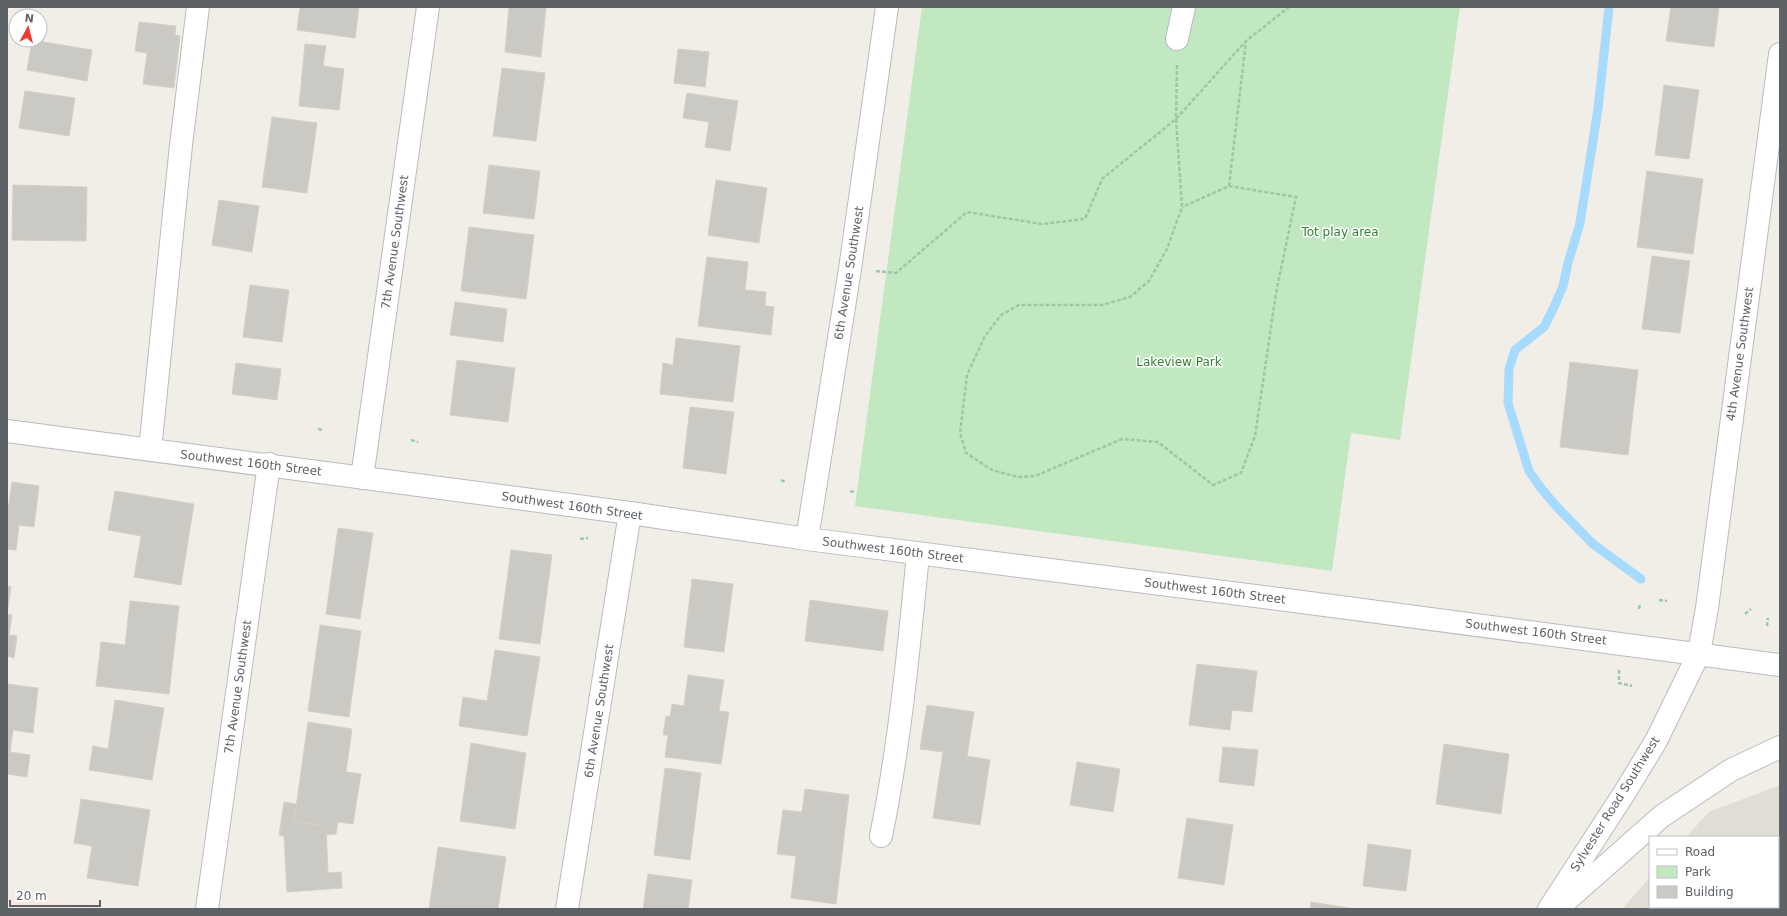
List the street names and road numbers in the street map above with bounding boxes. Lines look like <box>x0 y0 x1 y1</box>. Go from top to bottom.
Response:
street label: 7th Avenue Southwest <box>379 174 411 310</box>
street label: 6th Avenue Southwest <box>832 205 867 341</box>
street label: 4th Avenue Southwest <box>1724 286 1756 422</box>
street label: Southwest 160th Street <box>180 447 323 479</box>
street label: Southwest 160th Street <box>501 489 644 523</box>
street label: Southwest 160th Street <box>822 534 965 566</box>
street label: Southwest 160th Street <box>1144 575 1287 607</box>
street label: Southwest 160th Street <box>1465 616 1608 648</box>
street label: 7th Avenue Southwest <box>222 619 254 755</box>
street label: 6th Avenue Southwest <box>582 643 617 779</box>
street label: Sylvester Road Southwest <box>1568 734 1663 874</box>

